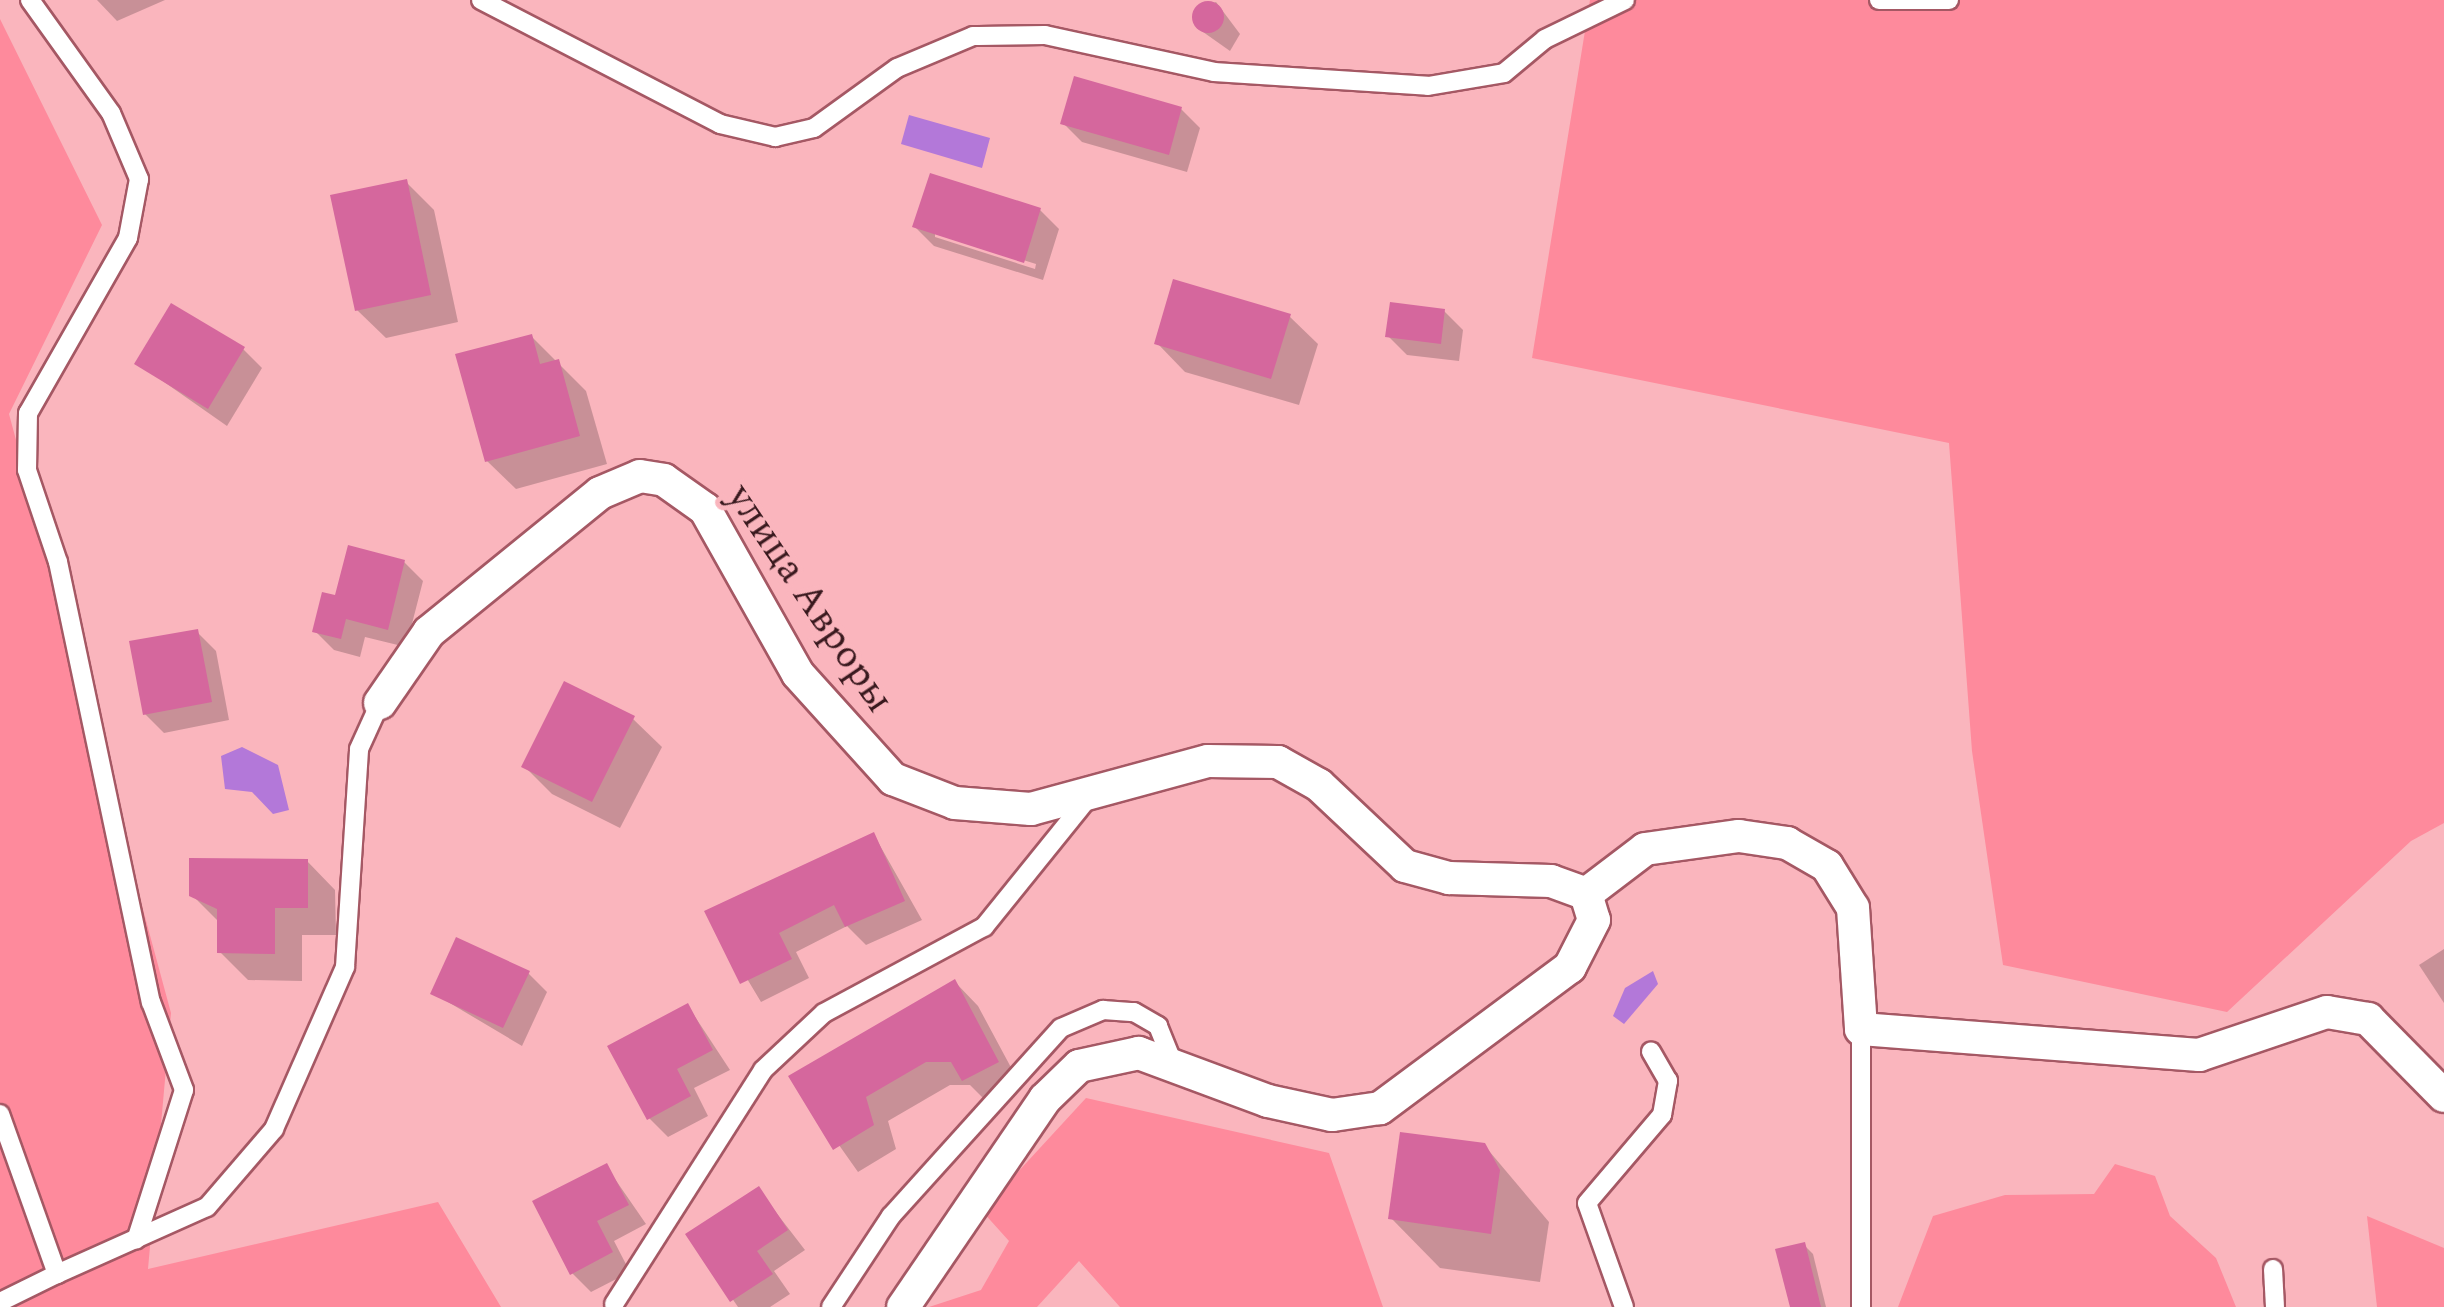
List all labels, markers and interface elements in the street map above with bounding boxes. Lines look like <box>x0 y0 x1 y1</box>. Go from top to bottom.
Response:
street label: улица Авроры <box>715 476 903 722</box>

